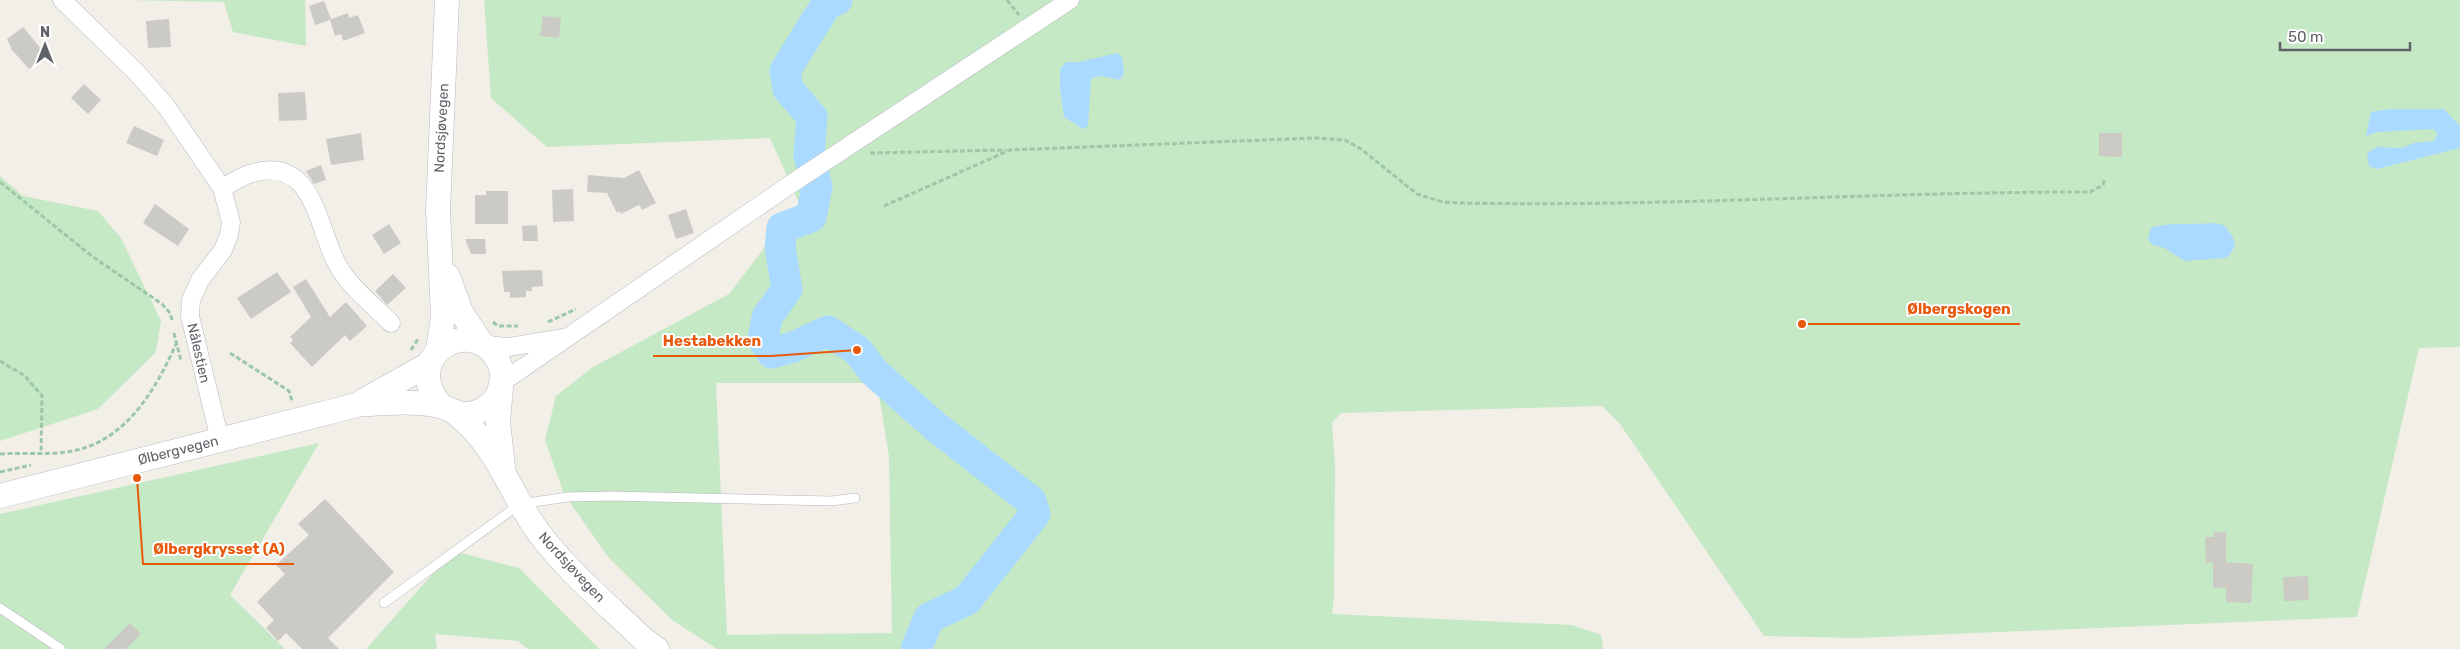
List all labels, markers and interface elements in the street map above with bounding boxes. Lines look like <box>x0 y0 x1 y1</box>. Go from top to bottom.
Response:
north arrow <box>20 20 70 70</box>
scale bar <box>2280 20 2410 52</box>
text: N <box>40 24 50 41</box>
text: 50 m <box>2288 28 2323 46</box>
street label: Nordsjøvegen <box>431 83 452 173</box>
callout: Ølbergskogen <box>1897 294 2020 324</box>
text: Ølbergskogen <box>1907 300 2011 318</box>
street label: Nålestien <box>183 321 214 385</box>
callout: Hestabekken <box>653 326 771 356</box>
text: Hestabekken <box>663 332 761 350</box>
street label: Ølbergvegen <box>136 432 220 469</box>
street label: Nordsjøvegen <box>535 529 608 606</box>
callout: Ølbergkrysset (A) <box>143 534 294 564</box>
text: Ølbergkrysset (A) <box>153 540 285 558</box>

